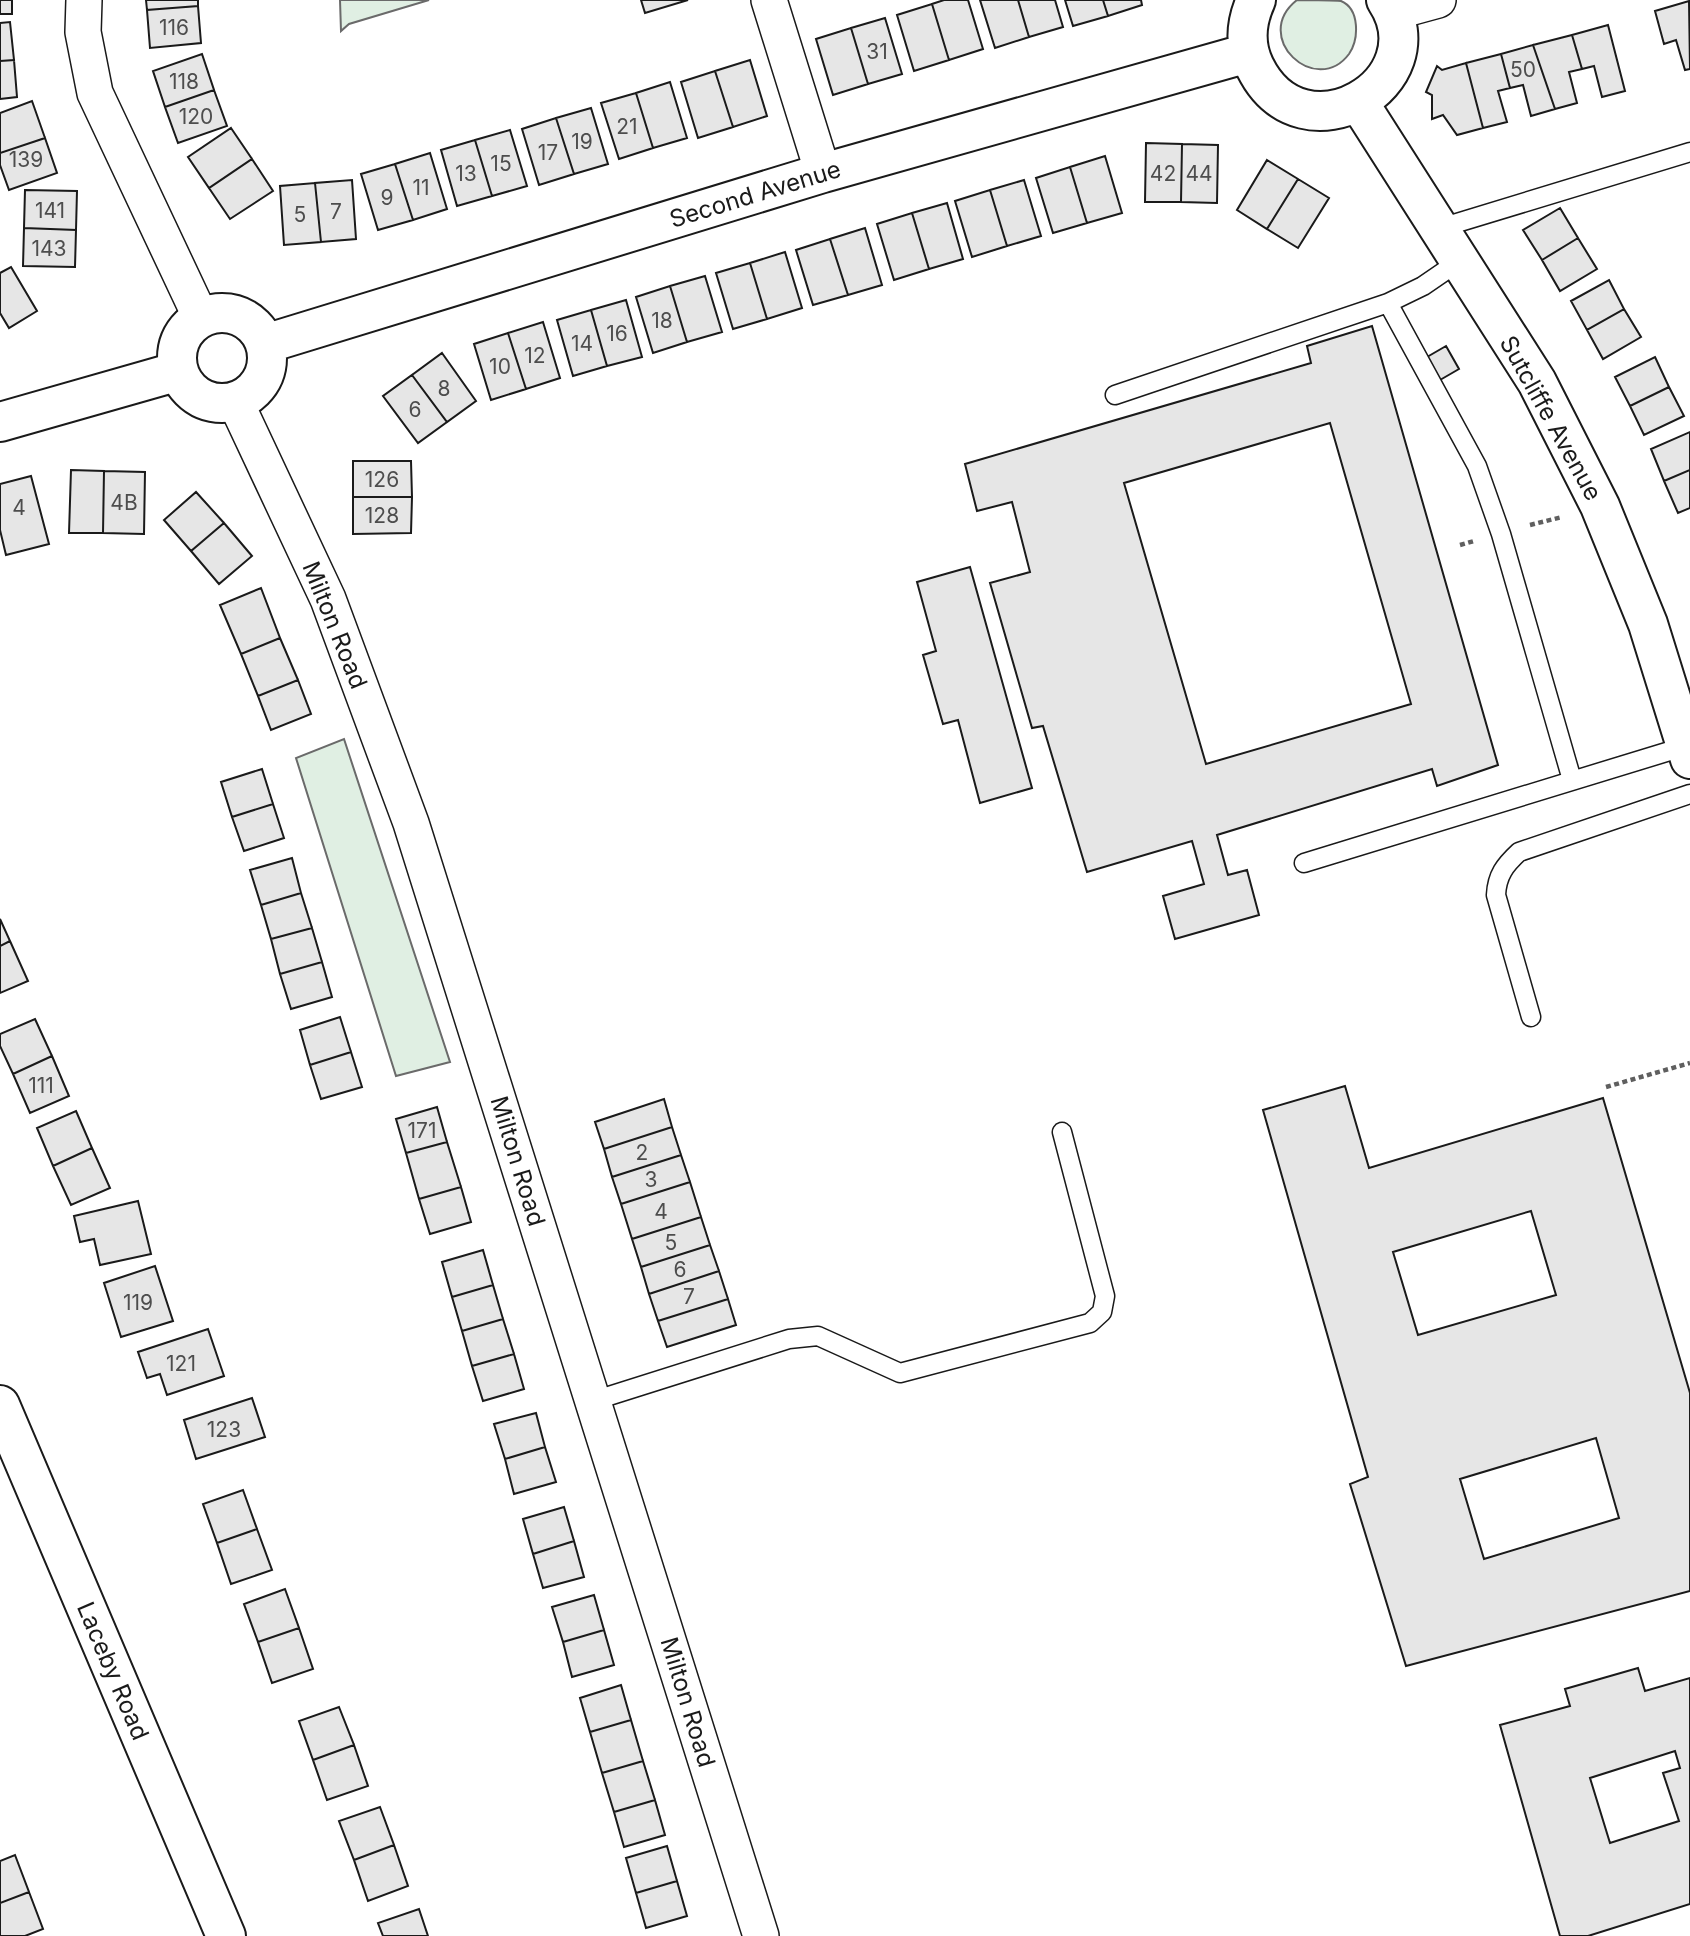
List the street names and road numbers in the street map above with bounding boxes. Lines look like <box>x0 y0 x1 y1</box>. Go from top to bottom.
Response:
street label: Second Avenue <box>666 154 844 234</box>
street label: Sutcliffe Avenue <box>1494 331 1608 505</box>
street label: Milton Road <box>296 557 374 693</box>
street label: Milton Road <box>484 1092 552 1230</box>
street label: Laceby Road <box>71 1598 155 1744</box>
street label: Milton Road <box>654 1633 722 1771</box>

